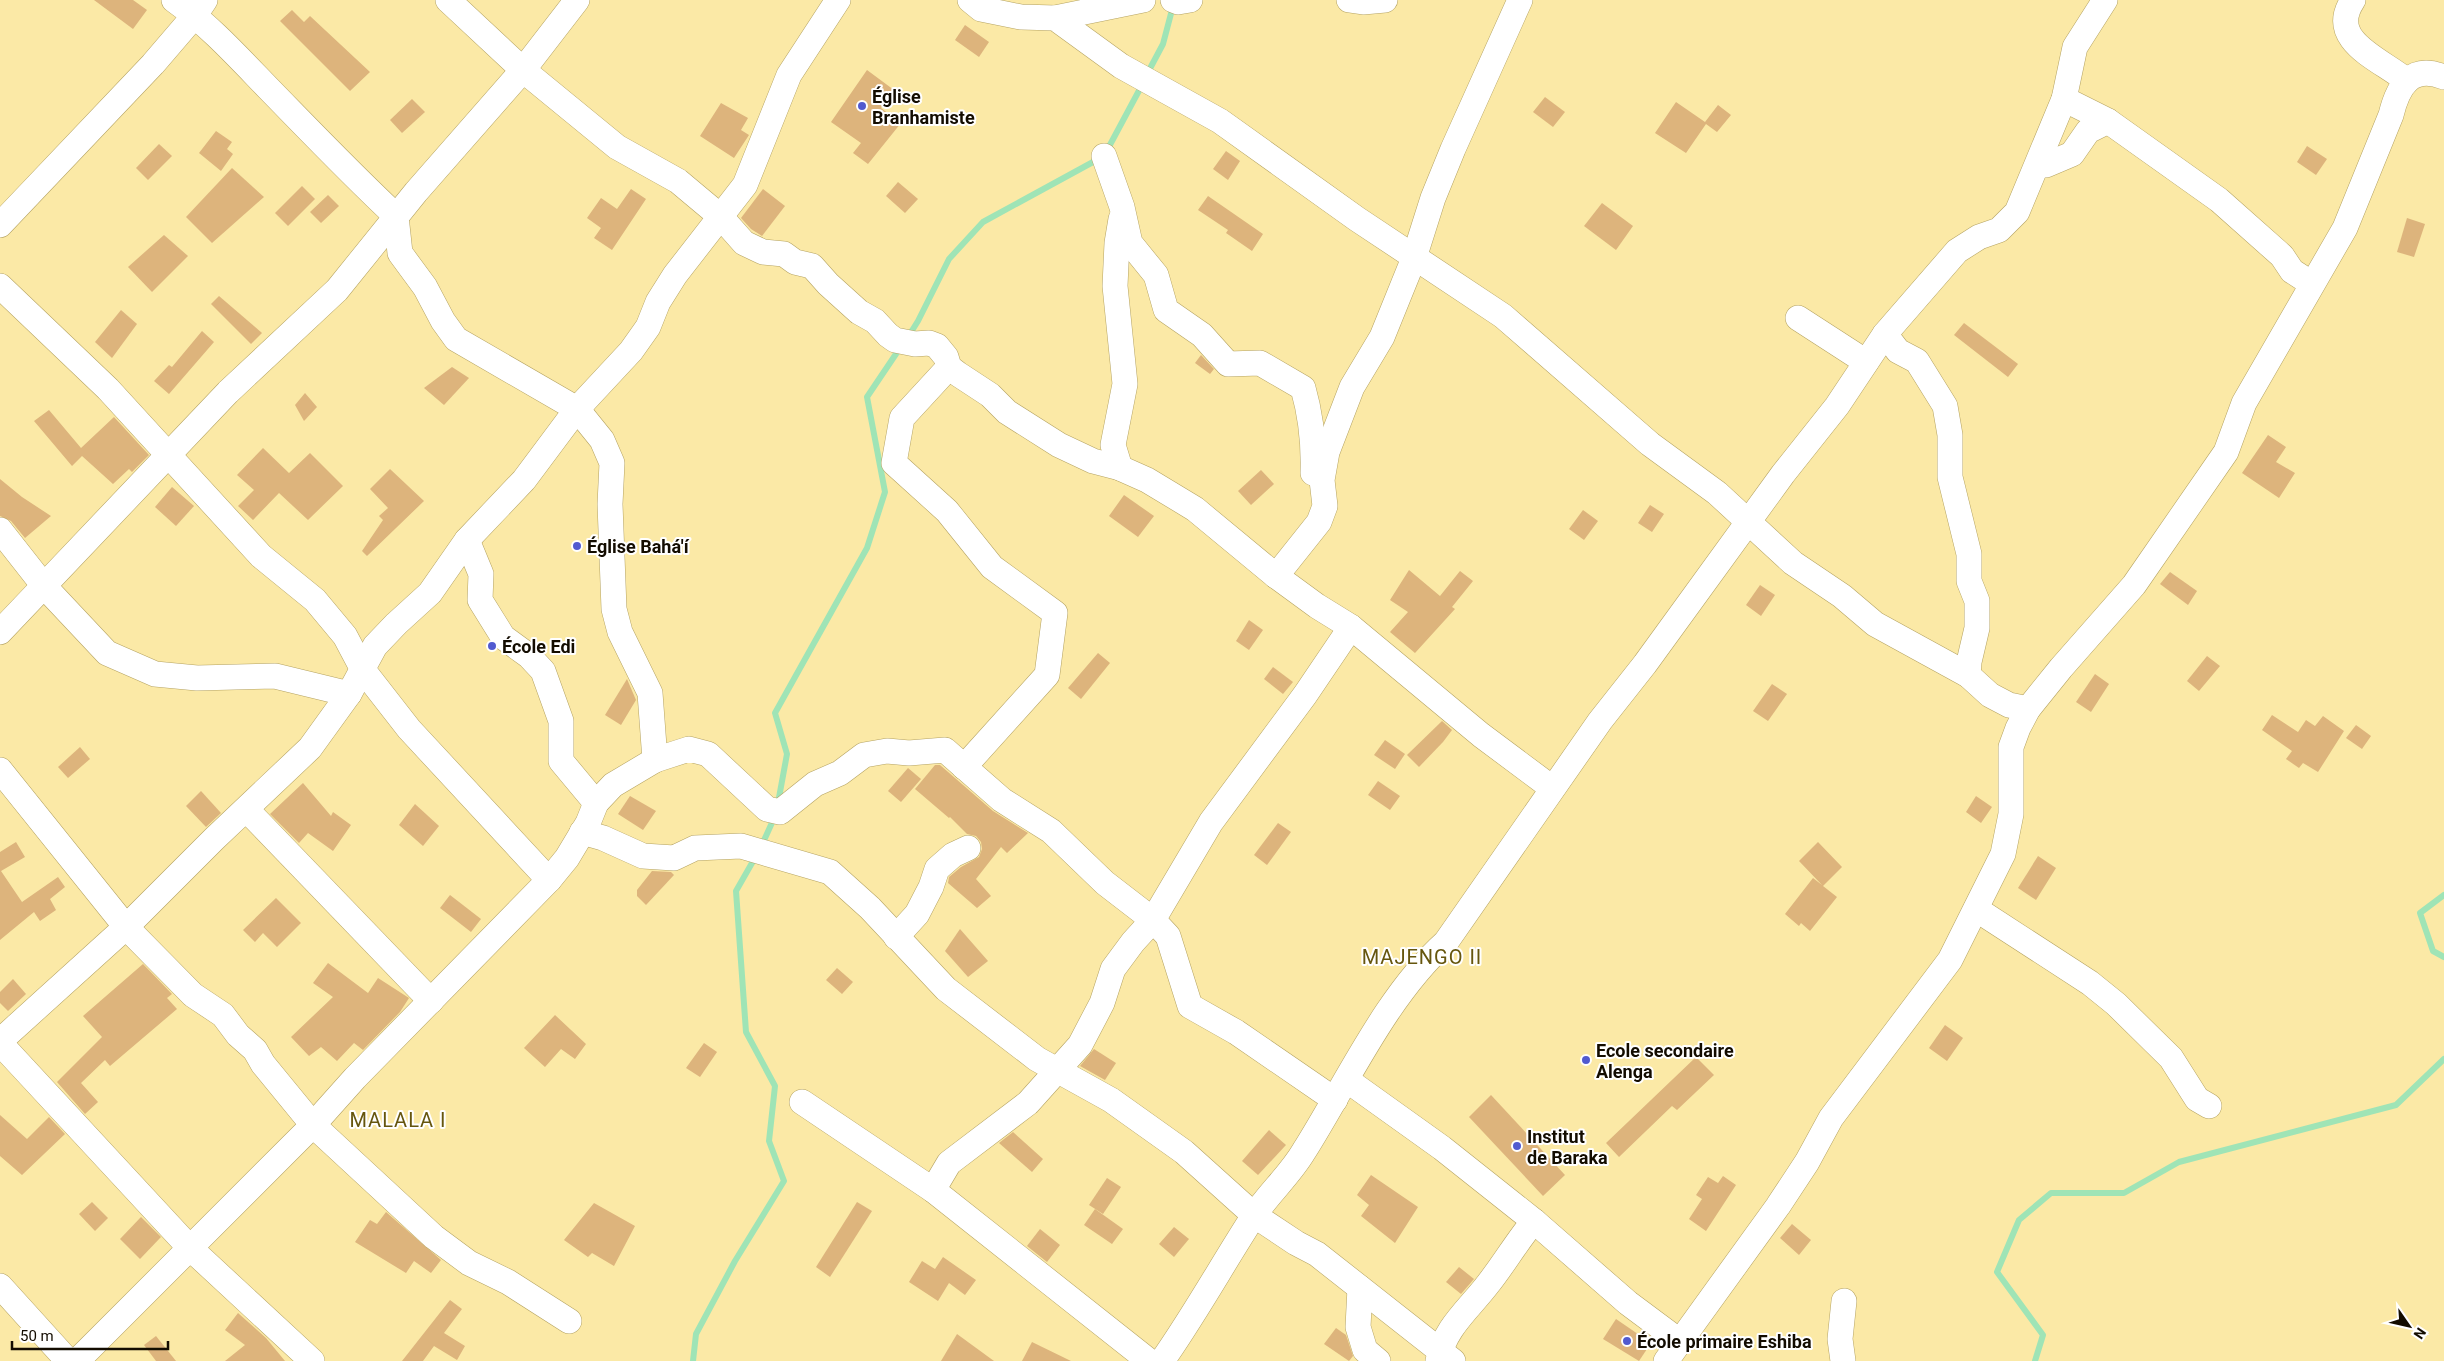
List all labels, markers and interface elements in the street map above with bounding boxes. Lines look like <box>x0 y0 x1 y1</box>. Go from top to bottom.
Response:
place label: Église Branhamiste <box>872 86 975 128</box>
marker: Église Branhamiste <box>856 100 868 112</box>
place label: Église Bahá'í <box>587 536 690 557</box>
marker: Église Bahá'í <box>571 540 583 552</box>
place label: École Edi <box>502 636 575 657</box>
marker: École Edi <box>486 640 498 652</box>
district label: MAJENGO II <box>1362 945 1482 969</box>
place label: Ecole secondaire Alenga <box>1596 1040 1734 1082</box>
marker: Ecole secondaire Alenga <box>1580 1054 1592 1066</box>
district label: MALALA I <box>349 1108 447 1132</box>
place label: Institut de Baraka <box>1527 1126 1608 1168</box>
marker: Institut de Baraka <box>1511 1140 1523 1152</box>
north arrow <box>2384 1301 2434 1351</box>
scale bar <box>12 1318 169 1350</box>
text: N <box>2410 1325 2429 1342</box>
text: 50 m <box>20 1327 54 1345</box>
place label: École primaire Eshiba <box>1637 1331 1812 1352</box>
marker: École primaire Eshiba <box>1621 1335 1633 1347</box>

